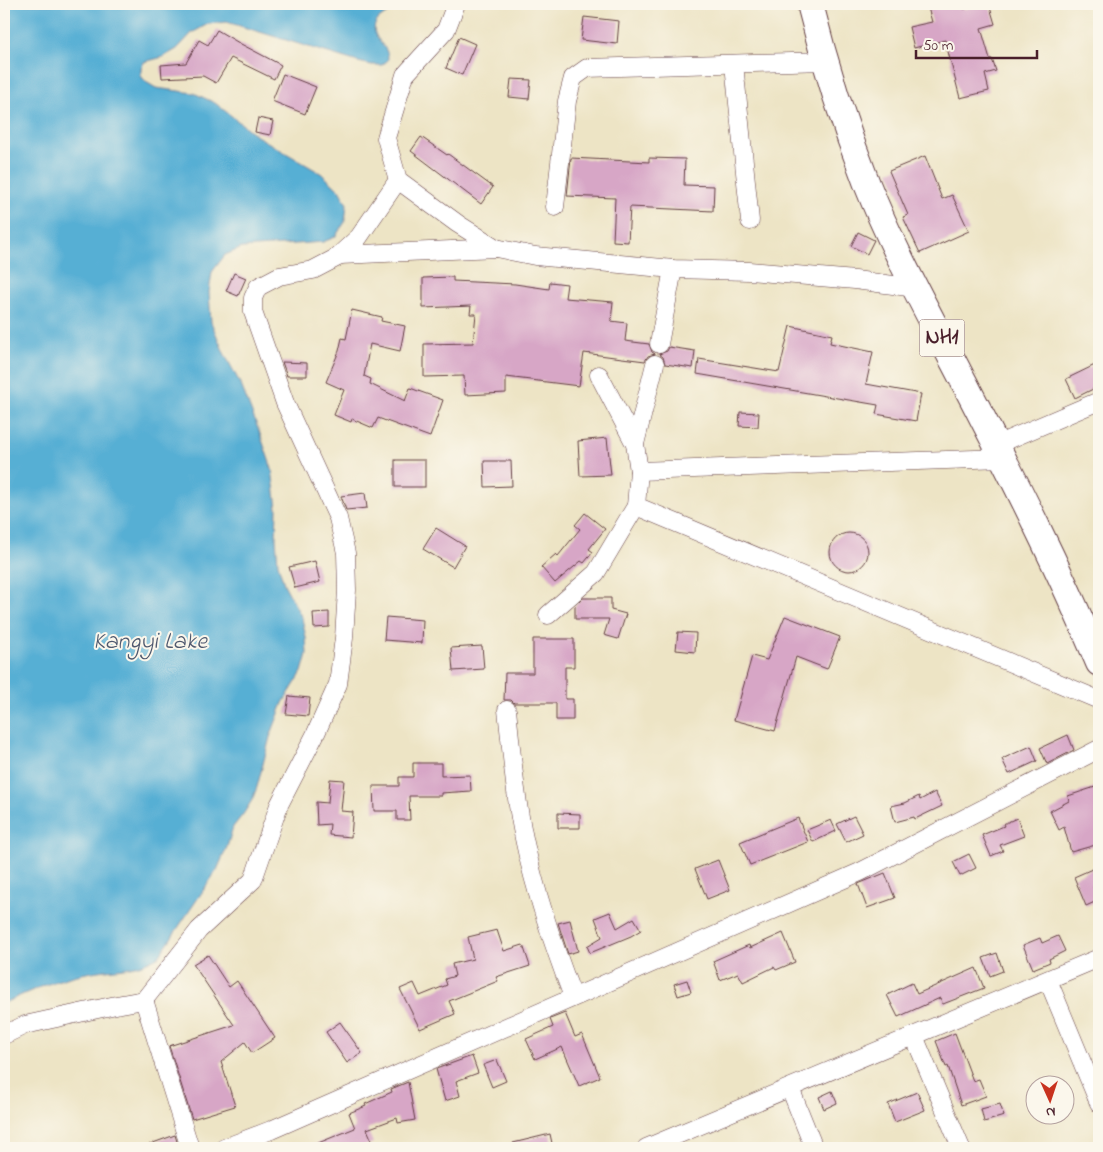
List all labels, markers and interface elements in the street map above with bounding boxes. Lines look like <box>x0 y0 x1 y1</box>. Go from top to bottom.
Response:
scale bar <box>916 28 1037 60</box>
text: 50 m <box>923 35 954 57</box>
road number: NH1 <box>920 319 964 356</box>
water label: Kangyi Lake <box>93 625 208 660</box>
north arrow <box>1026 1074 1076 1124</box>
text: N <box>1045 1101 1056 1122</box>

